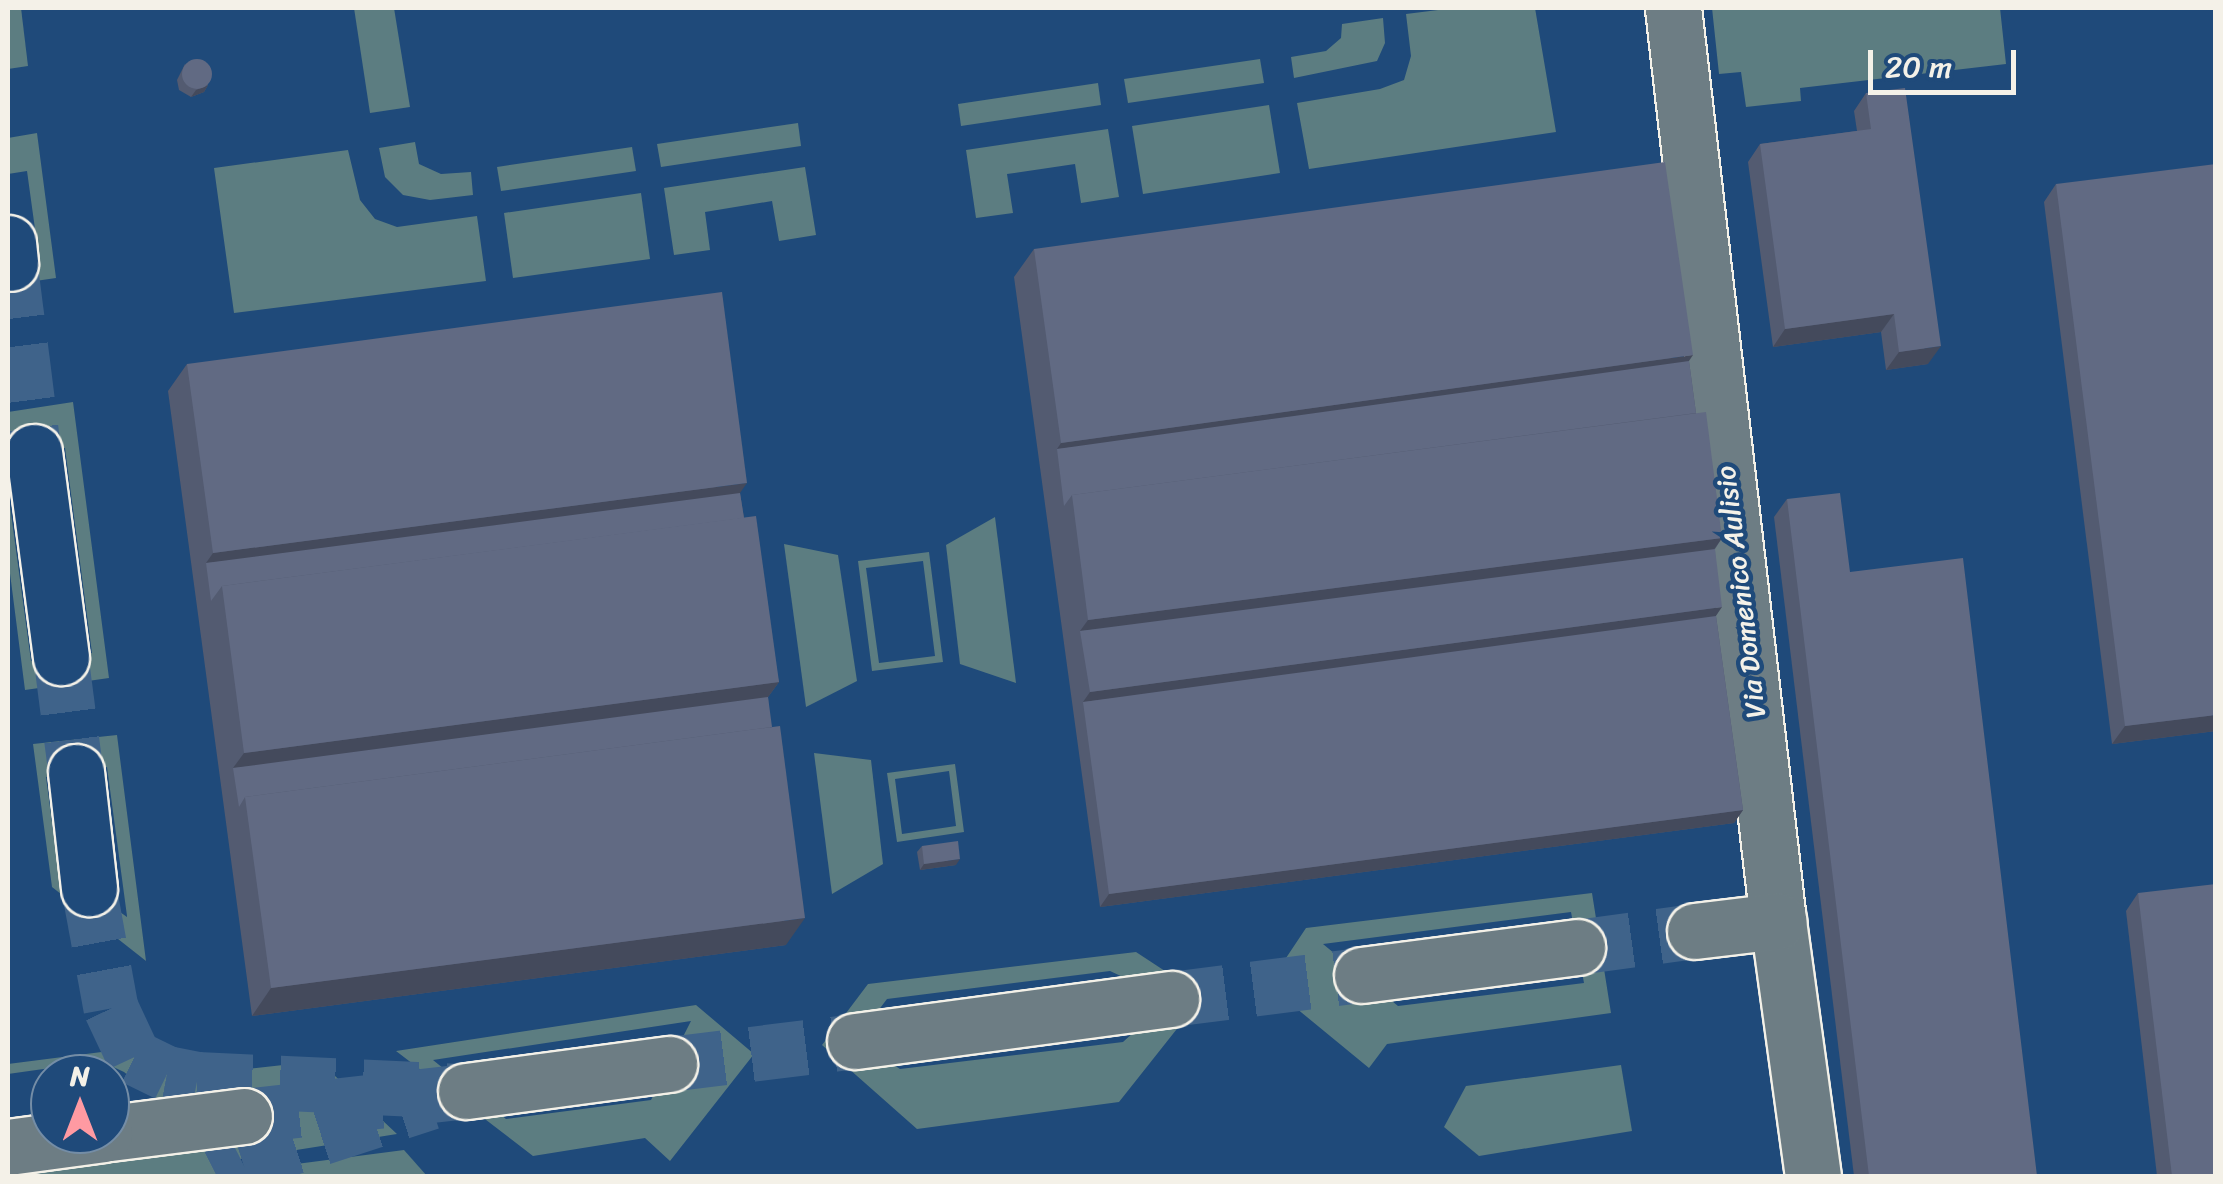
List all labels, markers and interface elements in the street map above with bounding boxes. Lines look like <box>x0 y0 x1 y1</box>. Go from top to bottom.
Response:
scale bar <box>1873 30 2020 92</box>
text: 20 m <box>1885 40 1952 94</box>
street label: Via Domenico Aulisio <box>1709 464 1773 720</box>
text: N <box>70 1051 90 1100</box>
north arrow <box>30 1054 130 1154</box>

